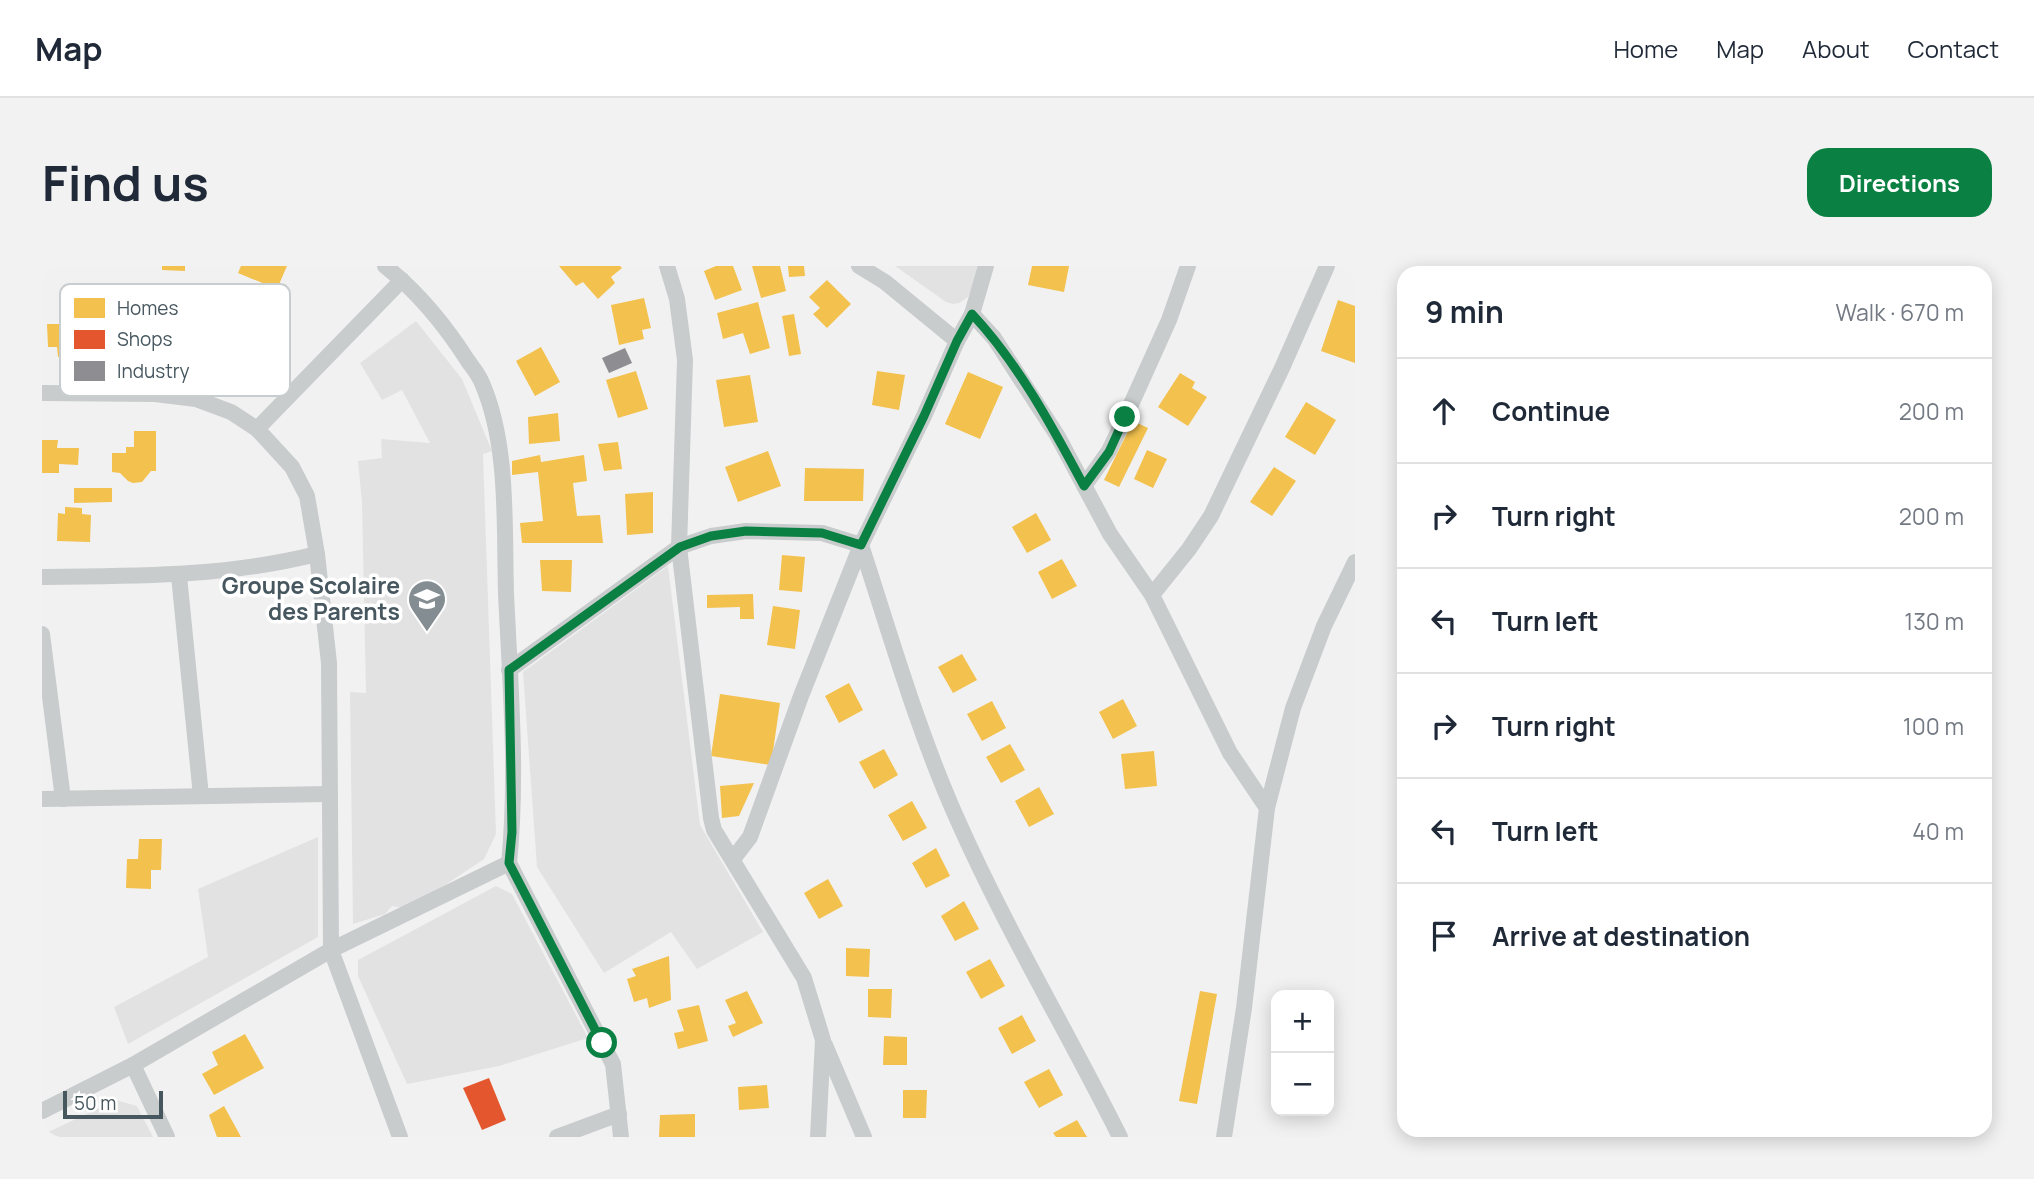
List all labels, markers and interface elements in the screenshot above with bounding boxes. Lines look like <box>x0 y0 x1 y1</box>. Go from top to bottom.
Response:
text: Map <box>35 26 103 71</box>
text: Home <box>1613 32 1678 65</box>
text: Map <box>1716 32 1764 65</box>
text: About <box>1802 32 1870 65</box>
text: Contact <box>1908 32 1999 65</box>
button: Directions <box>1807 148 1992 217</box>
text: Find us <box>42 149 209 216</box>
legend <box>60 284 290 396</box>
text: 9 min <box>1425 291 1504 332</box>
text: Homes <box>117 295 178 321</box>
text: Walk · 670 m <box>1836 296 1964 328</box>
text: Shops <box>117 326 172 352</box>
text: Industry <box>117 358 190 384</box>
icon: ahead <box>1425 392 1463 430</box>
text: Continue <box>1492 393 1610 429</box>
text: 200 m <box>1899 395 1964 427</box>
route end <box>1109 401 1140 432</box>
icon: right <box>1425 497 1463 535</box>
text: Turn right <box>1492 498 1616 534</box>
text: 200 m <box>1899 500 1964 532</box>
place label: Groupe Scolaire des Parents <box>222 569 400 627</box>
school or university icon: Groupe Scolaire des Parents <box>406 578 448 633</box>
icon: left <box>1425 602 1463 640</box>
text: Turn left <box>1492 603 1599 639</box>
text: 130 m <box>1904 605 1964 637</box>
icon: right <box>1425 707 1463 745</box>
text: Turn right <box>1492 708 1616 744</box>
text: 100 m <box>1903 710 1964 742</box>
icon: left <box>1425 812 1463 850</box>
text: Turn left <box>1492 813 1599 849</box>
text: 40 m <box>1912 815 1964 847</box>
icon: arrive <box>1425 917 1463 955</box>
text: Arrive at destination <box>1492 918 1750 954</box>
map controls <box>1271 990 1334 1116</box>
button: + <box>1271 990 1334 1053</box>
route start <box>586 1027 617 1058</box>
button: − <box>1271 1053 1334 1116</box>
scale bar <box>63 1088 163 1120</box>
text: 50 m <box>74 1090 116 1116</box>

